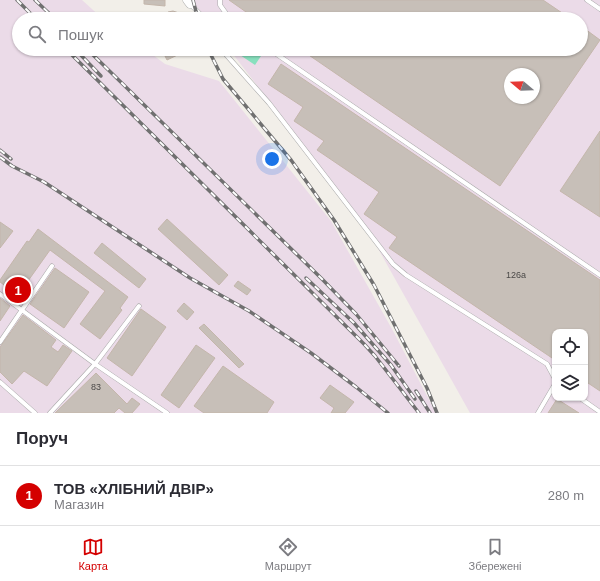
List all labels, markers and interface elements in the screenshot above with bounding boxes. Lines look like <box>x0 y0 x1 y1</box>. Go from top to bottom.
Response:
search box <box>12 12 588 56</box>
icon: search <box>26 23 48 45</box>
text: Пошук <box>58 26 103 43</box>
north arrow <box>504 68 540 104</box>
your location <box>262 149 282 169</box>
house number: 126а <box>506 270 526 280</box>
pin: 1 <box>5 275 31 305</box>
map controls <box>552 329 588 401</box>
button: locate <box>552 329 588 365</box>
button: layers <box>552 365 588 401</box>
house number: 83 <box>91 382 101 392</box>
text: Поруч <box>16 429 68 448</box>
text: ТОВ «ХЛІБНИЙ ДВІР» <box>54 480 214 497</box>
text: 1 <box>25 488 33 503</box>
text: 280 m <box>548 488 584 503</box>
text: Магазин <box>54 497 104 512</box>
tab: Карта <box>78 536 108 572</box>
tab: Маршрут <box>265 536 312 572</box>
tab: Збережені <box>469 536 522 572</box>

